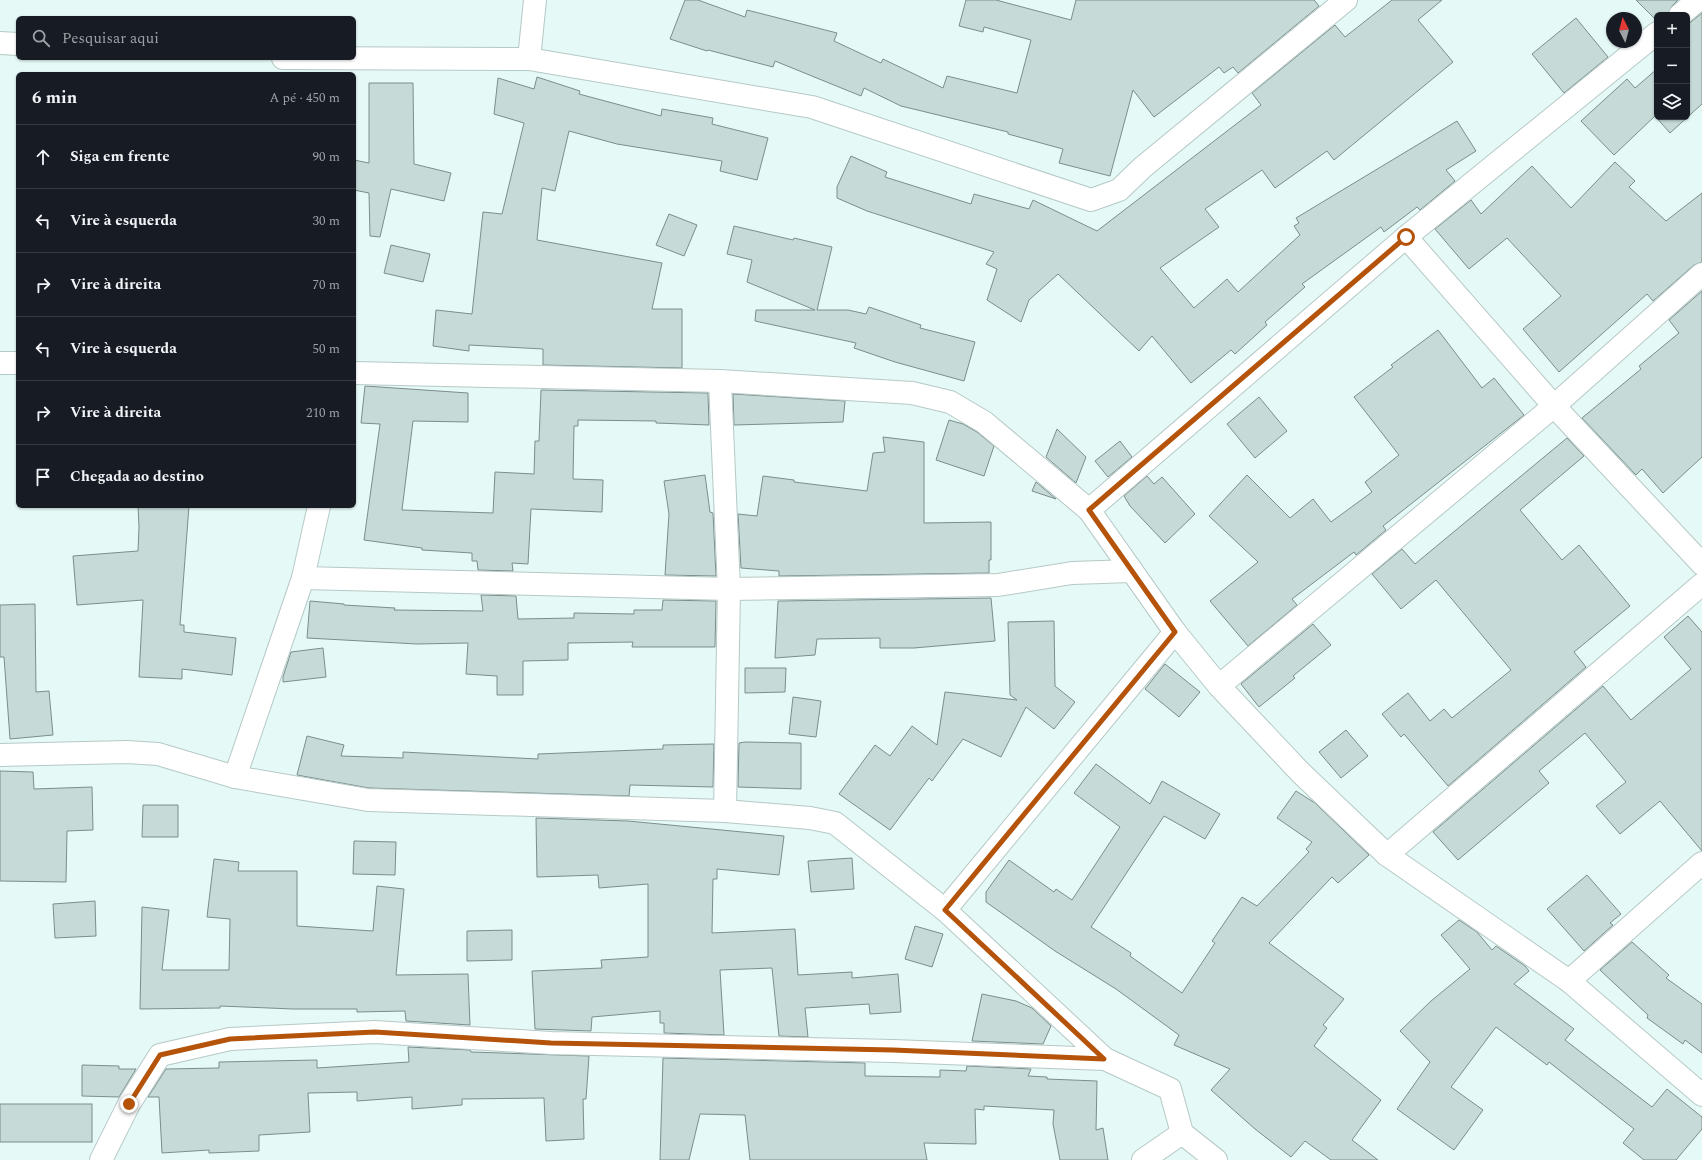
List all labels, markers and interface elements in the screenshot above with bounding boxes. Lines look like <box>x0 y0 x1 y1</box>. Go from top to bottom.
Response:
north arrow <box>1606 12 1642 48</box>
map controls <box>1654 12 1690 120</box>
button: + <box>1654 12 1690 48</box>
search box <box>16 16 356 60</box>
icon: search <box>30 27 52 49</box>
text: Pesquisar aqui <box>62 27 159 50</box>
button: − <box>1654 48 1690 84</box>
button: layers <box>1654 84 1690 120</box>
text: 6 min <box>32 85 77 111</box>
text: A pé · 450 m <box>270 88 340 108</box>
text: Siga em frente <box>70 145 170 168</box>
icon: ahead <box>32 146 54 168</box>
text: 90 m <box>313 147 340 167</box>
text: Vire à esquerda <box>70 209 177 232</box>
icon: left <box>32 210 54 232</box>
text: 30 m <box>313 211 340 231</box>
route start <box>1397 228 1415 246</box>
text: Vire à direita <box>70 273 161 296</box>
icon: right <box>32 274 54 296</box>
text: 70 m <box>313 275 340 295</box>
text: Vire à esquerda <box>70 337 177 360</box>
icon: left <box>32 338 54 360</box>
text: 50 m <box>313 339 340 359</box>
text: Vire à direita <box>70 401 161 424</box>
icon: right <box>32 402 54 424</box>
text: 210 m <box>306 403 340 423</box>
text: Chegada ao destino <box>70 465 204 488</box>
icon: arrive <box>32 466 54 488</box>
route end <box>120 1095 138 1113</box>

